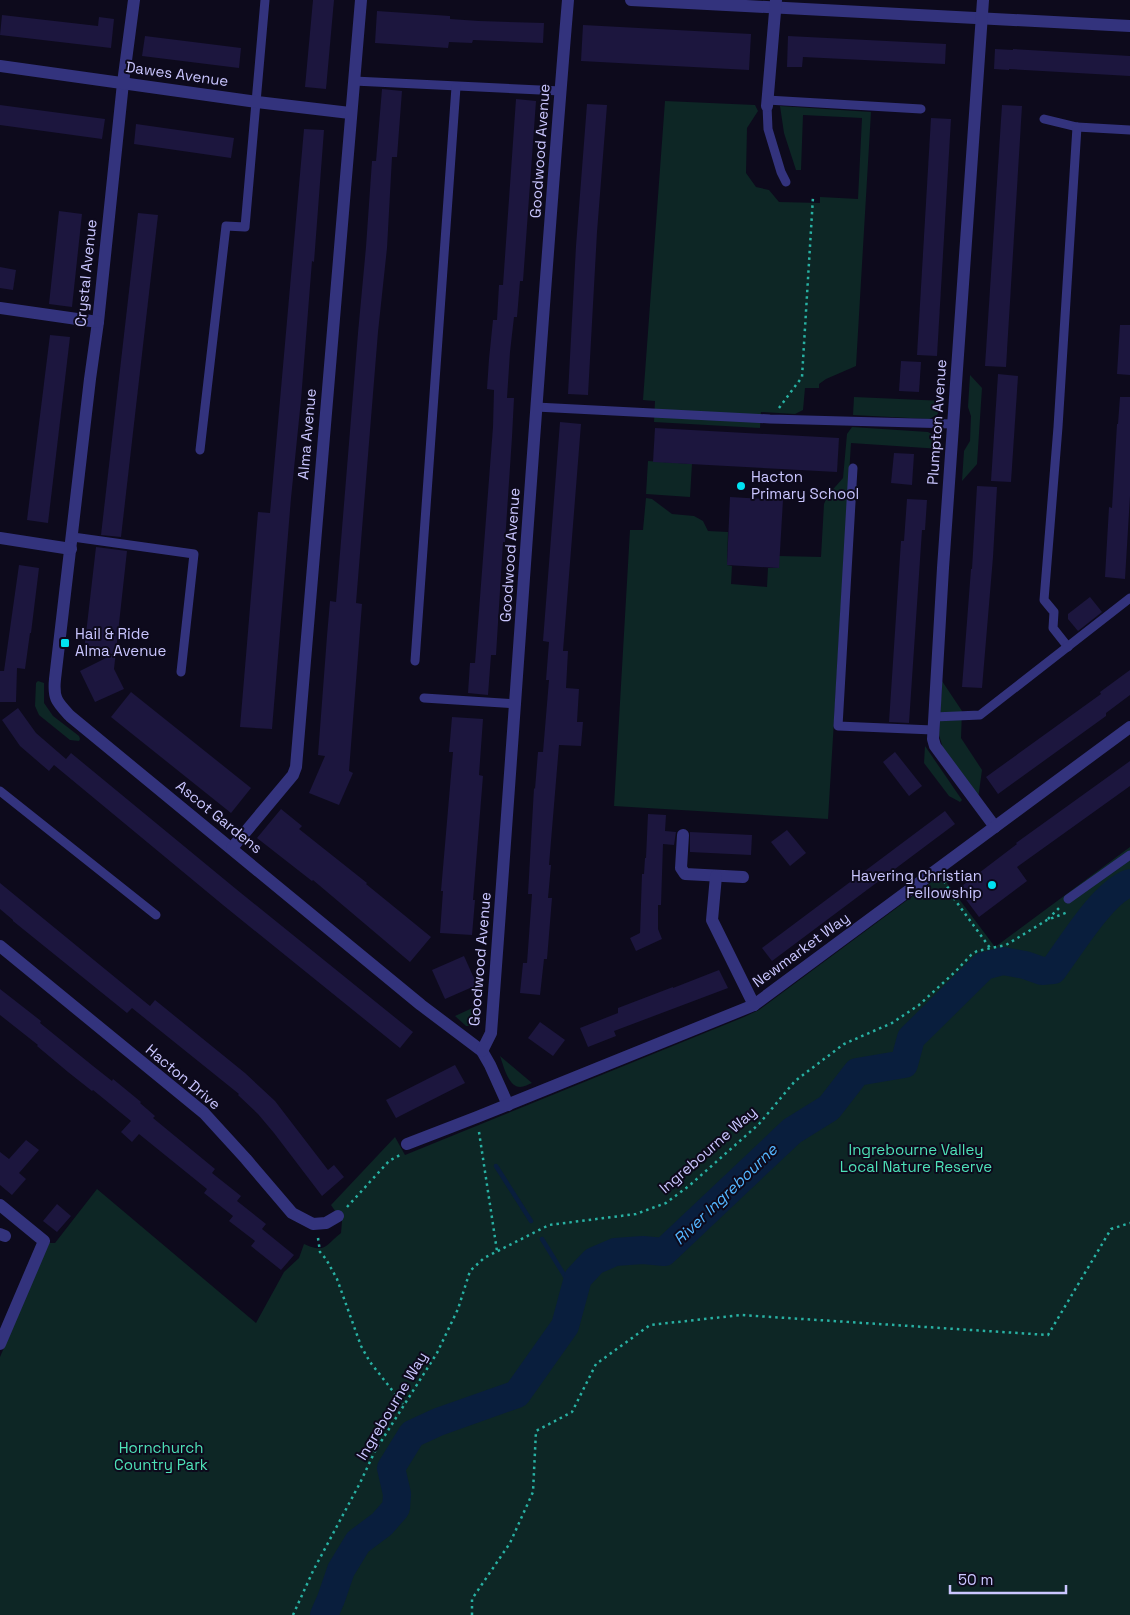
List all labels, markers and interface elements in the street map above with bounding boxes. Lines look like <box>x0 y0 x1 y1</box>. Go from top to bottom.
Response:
street label: Dawes Avenue <box>124 57 230 90</box>
street label: Goodwood Avenue <box>525 83 554 219</box>
street label: Crystal Avenue <box>70 218 101 328</box>
street label: Plumpton Avenue <box>923 358 950 485</box>
street label: Alma Avenue <box>293 388 320 480</box>
place label: Hacton Primary School <box>751 467 859 503</box>
marker: Hacton Primary School <box>735 480 747 492</box>
street label: Goodwood Avenue <box>495 487 524 623</box>
place label: Hail & Ride Alma Avenue <box>75 624 166 660</box>
marker: Hail & Ride Alma Avenue <box>59 637 71 649</box>
street label: Ascot Gardens <box>172 776 266 857</box>
place label: Havering Christian Fellowship <box>851 866 982 902</box>
marker: Havering Christian Fellowship <box>986 879 998 891</box>
street label: Goodwood Avenue <box>464 891 495 1027</box>
street label: Newmarket Way <box>748 908 853 991</box>
street label: Hacton Drive <box>142 1040 225 1113</box>
street label: Ingrebourne Way <box>655 1102 760 1197</box>
water label: River Ingrebourne <box>669 1139 782 1249</box>
park label: Ingrebourne Valley Local Nature Reserve <box>840 1140 992 1176</box>
street label: Ingrebourne Way <box>352 1348 431 1463</box>
park label: Hornchurch Country Park <box>114 1438 208 1474</box>
scale bar <box>950 1562 1066 1594</box>
text: 50 m <box>958 1570 993 1589</box>

